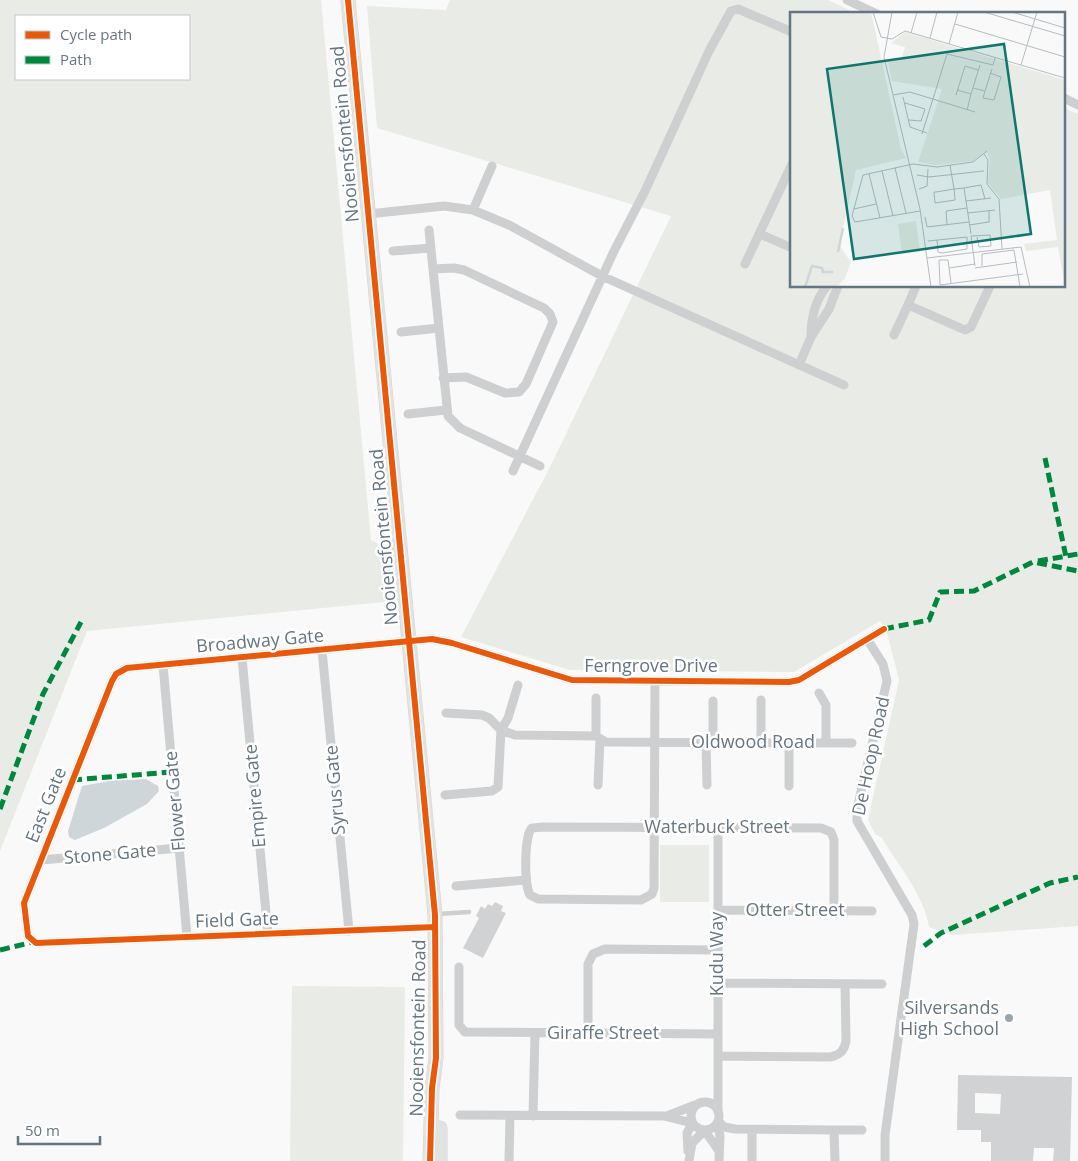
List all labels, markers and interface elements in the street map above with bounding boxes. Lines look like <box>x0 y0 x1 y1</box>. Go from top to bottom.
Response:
inset map <box>790 12 1066 288</box>
legend <box>15 15 190 80</box>
text: Cycle path <box>60 24 132 44</box>
street label: Nooiensfontein Road <box>324 45 364 223</box>
text: Path <box>60 49 92 69</box>
street label: Nooiensfontein Road <box>363 448 403 626</box>
street label: Broadway Gate <box>195 622 325 658</box>
street label: Ferngrove Drive <box>584 653 718 677</box>
street label: De Hoop Road <box>846 694 894 818</box>
street label: Oldwood Road <box>691 729 815 753</box>
street label: Empire Gate <box>238 743 270 849</box>
street label: Syrus Gate <box>318 744 350 836</box>
street label: Flower Gate <box>158 750 190 852</box>
street label: East Gate <box>19 763 71 846</box>
street label: Waterbuck Street <box>644 814 790 838</box>
street label: Stone Gate <box>63 837 157 869</box>
street label: Otter Street <box>745 897 845 921</box>
street label: Field Gate <box>195 906 279 932</box>
street label: Kudu Way <box>704 911 728 996</box>
street label: Nooiensfontein Road <box>403 939 431 1117</box>
place label: Silversands High School <box>900 995 999 1040</box>
marker: Silversands High School <box>1003 1012 1015 1024</box>
street label: Giraffe Street <box>547 1020 659 1044</box>
scale bar <box>18 1114 100 1146</box>
text: 50 m <box>25 1120 60 1140</box>

